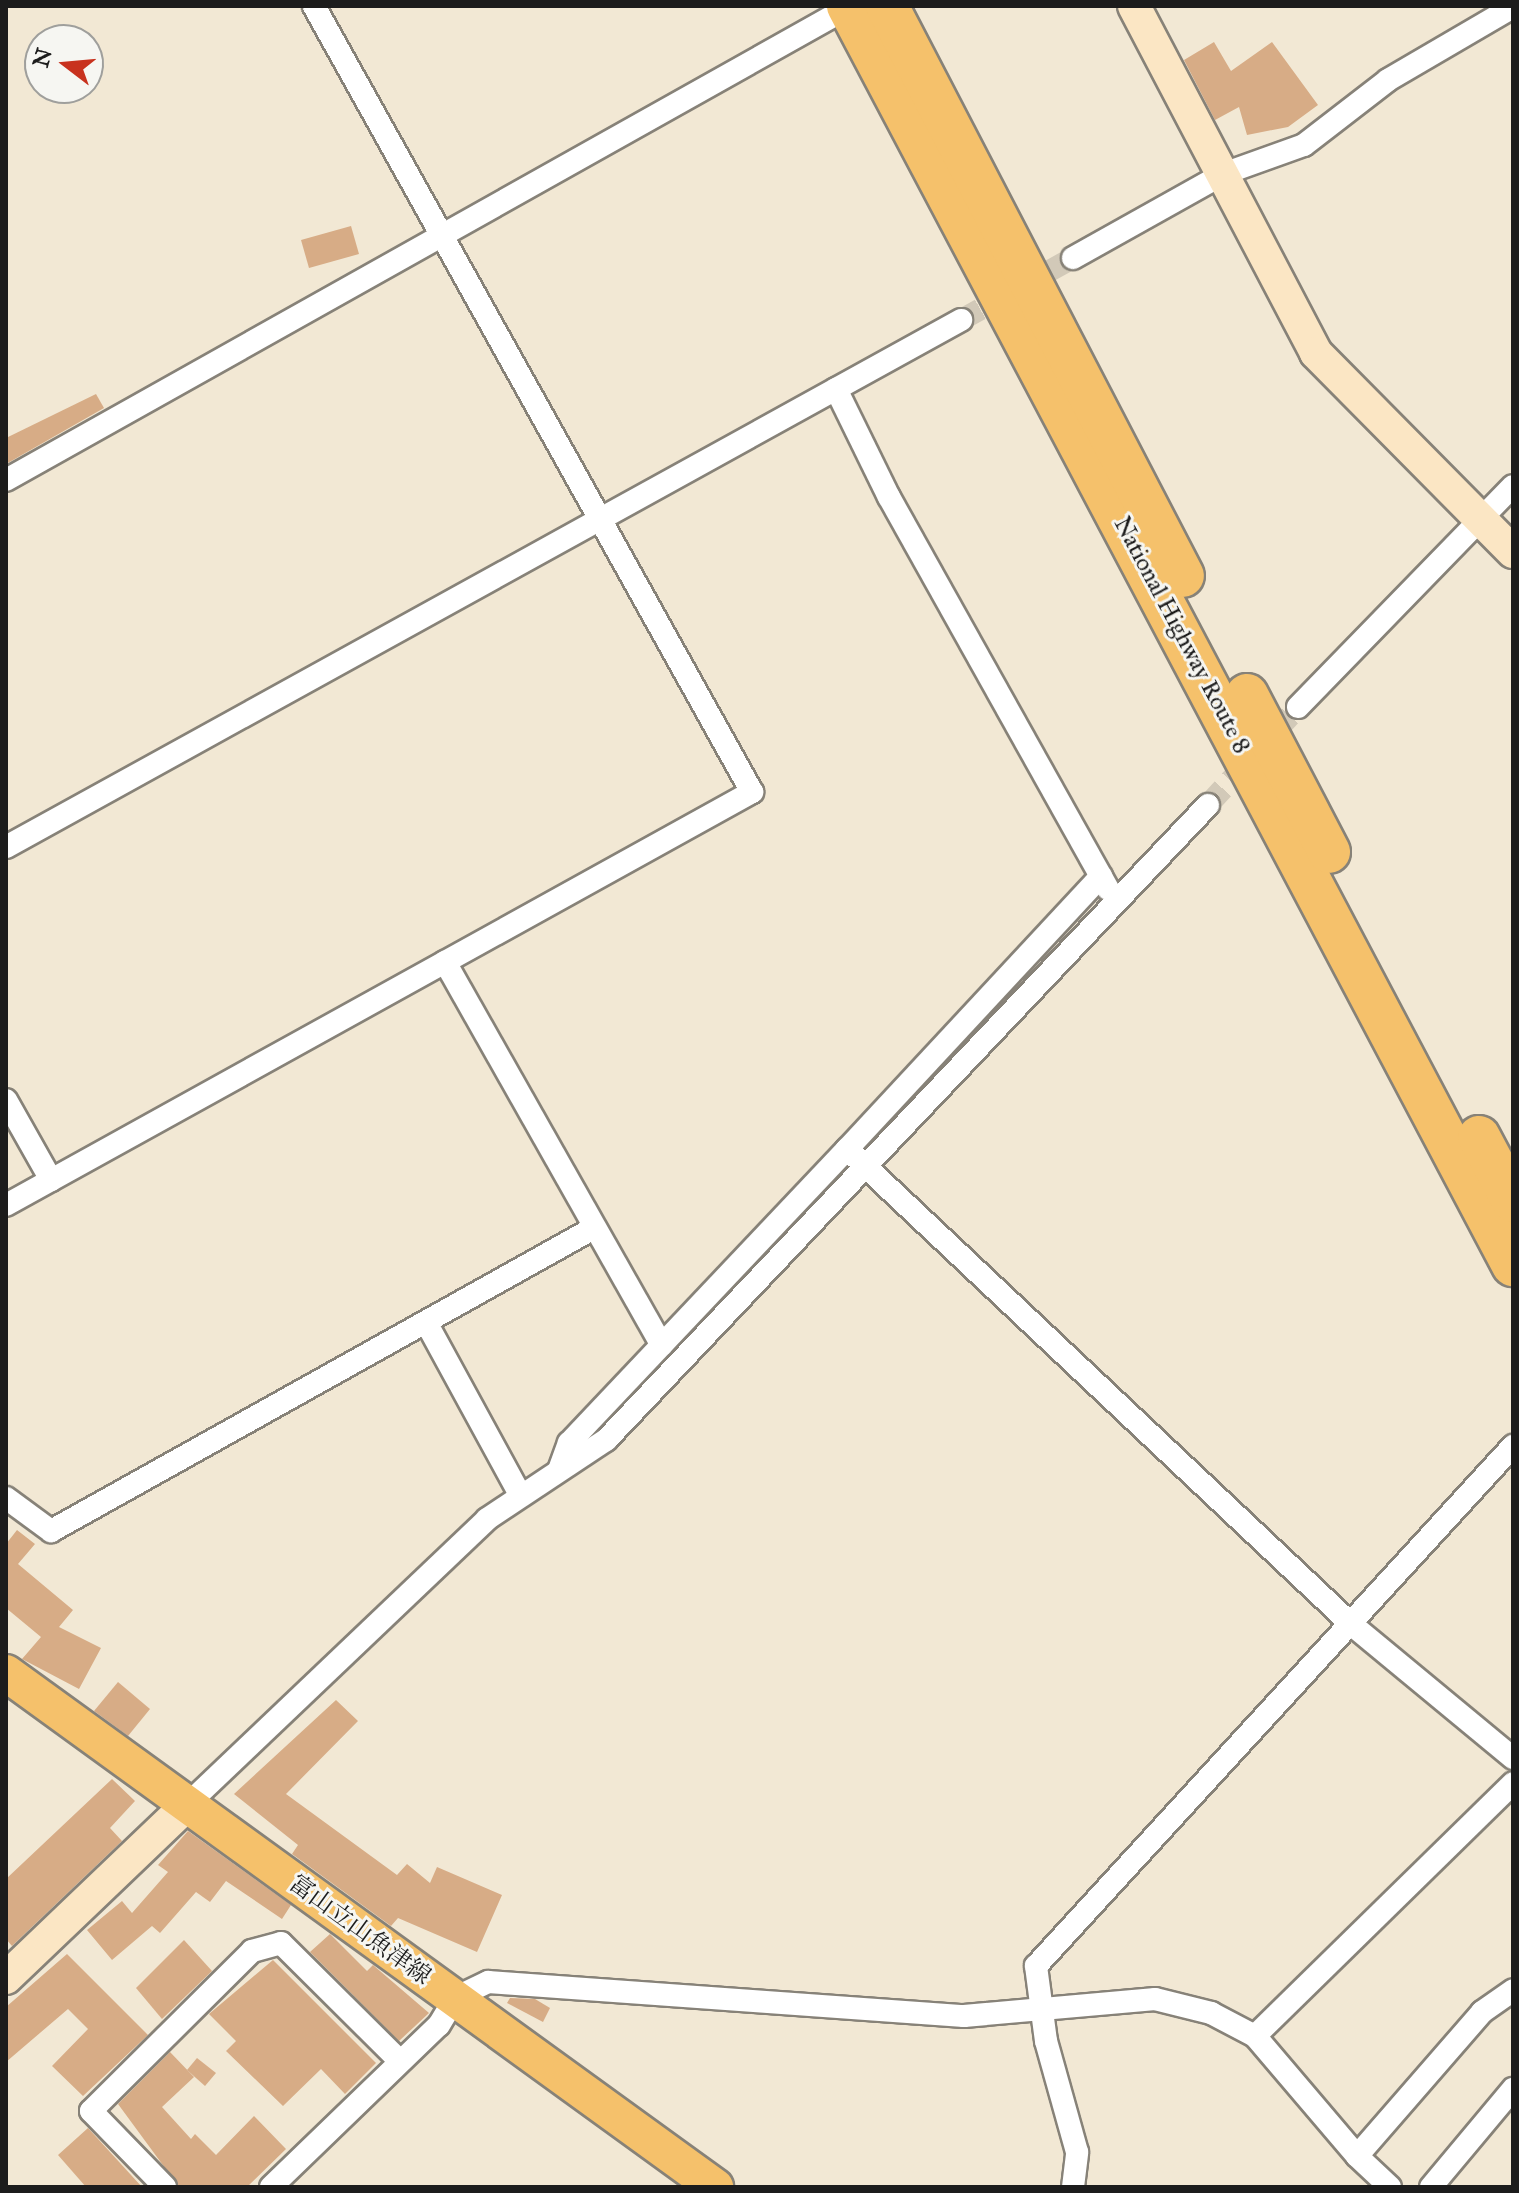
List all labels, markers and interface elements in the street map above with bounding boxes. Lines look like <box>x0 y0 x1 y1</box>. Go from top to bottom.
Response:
north arrow <box>24 24 104 104</box>
text: N <box>27 45 58 71</box>
street label: National Highway Route 8 <box>1107 512 1257 758</box>
street label: 富山立山魚津線 <box>284 1869 436 1991</box>

